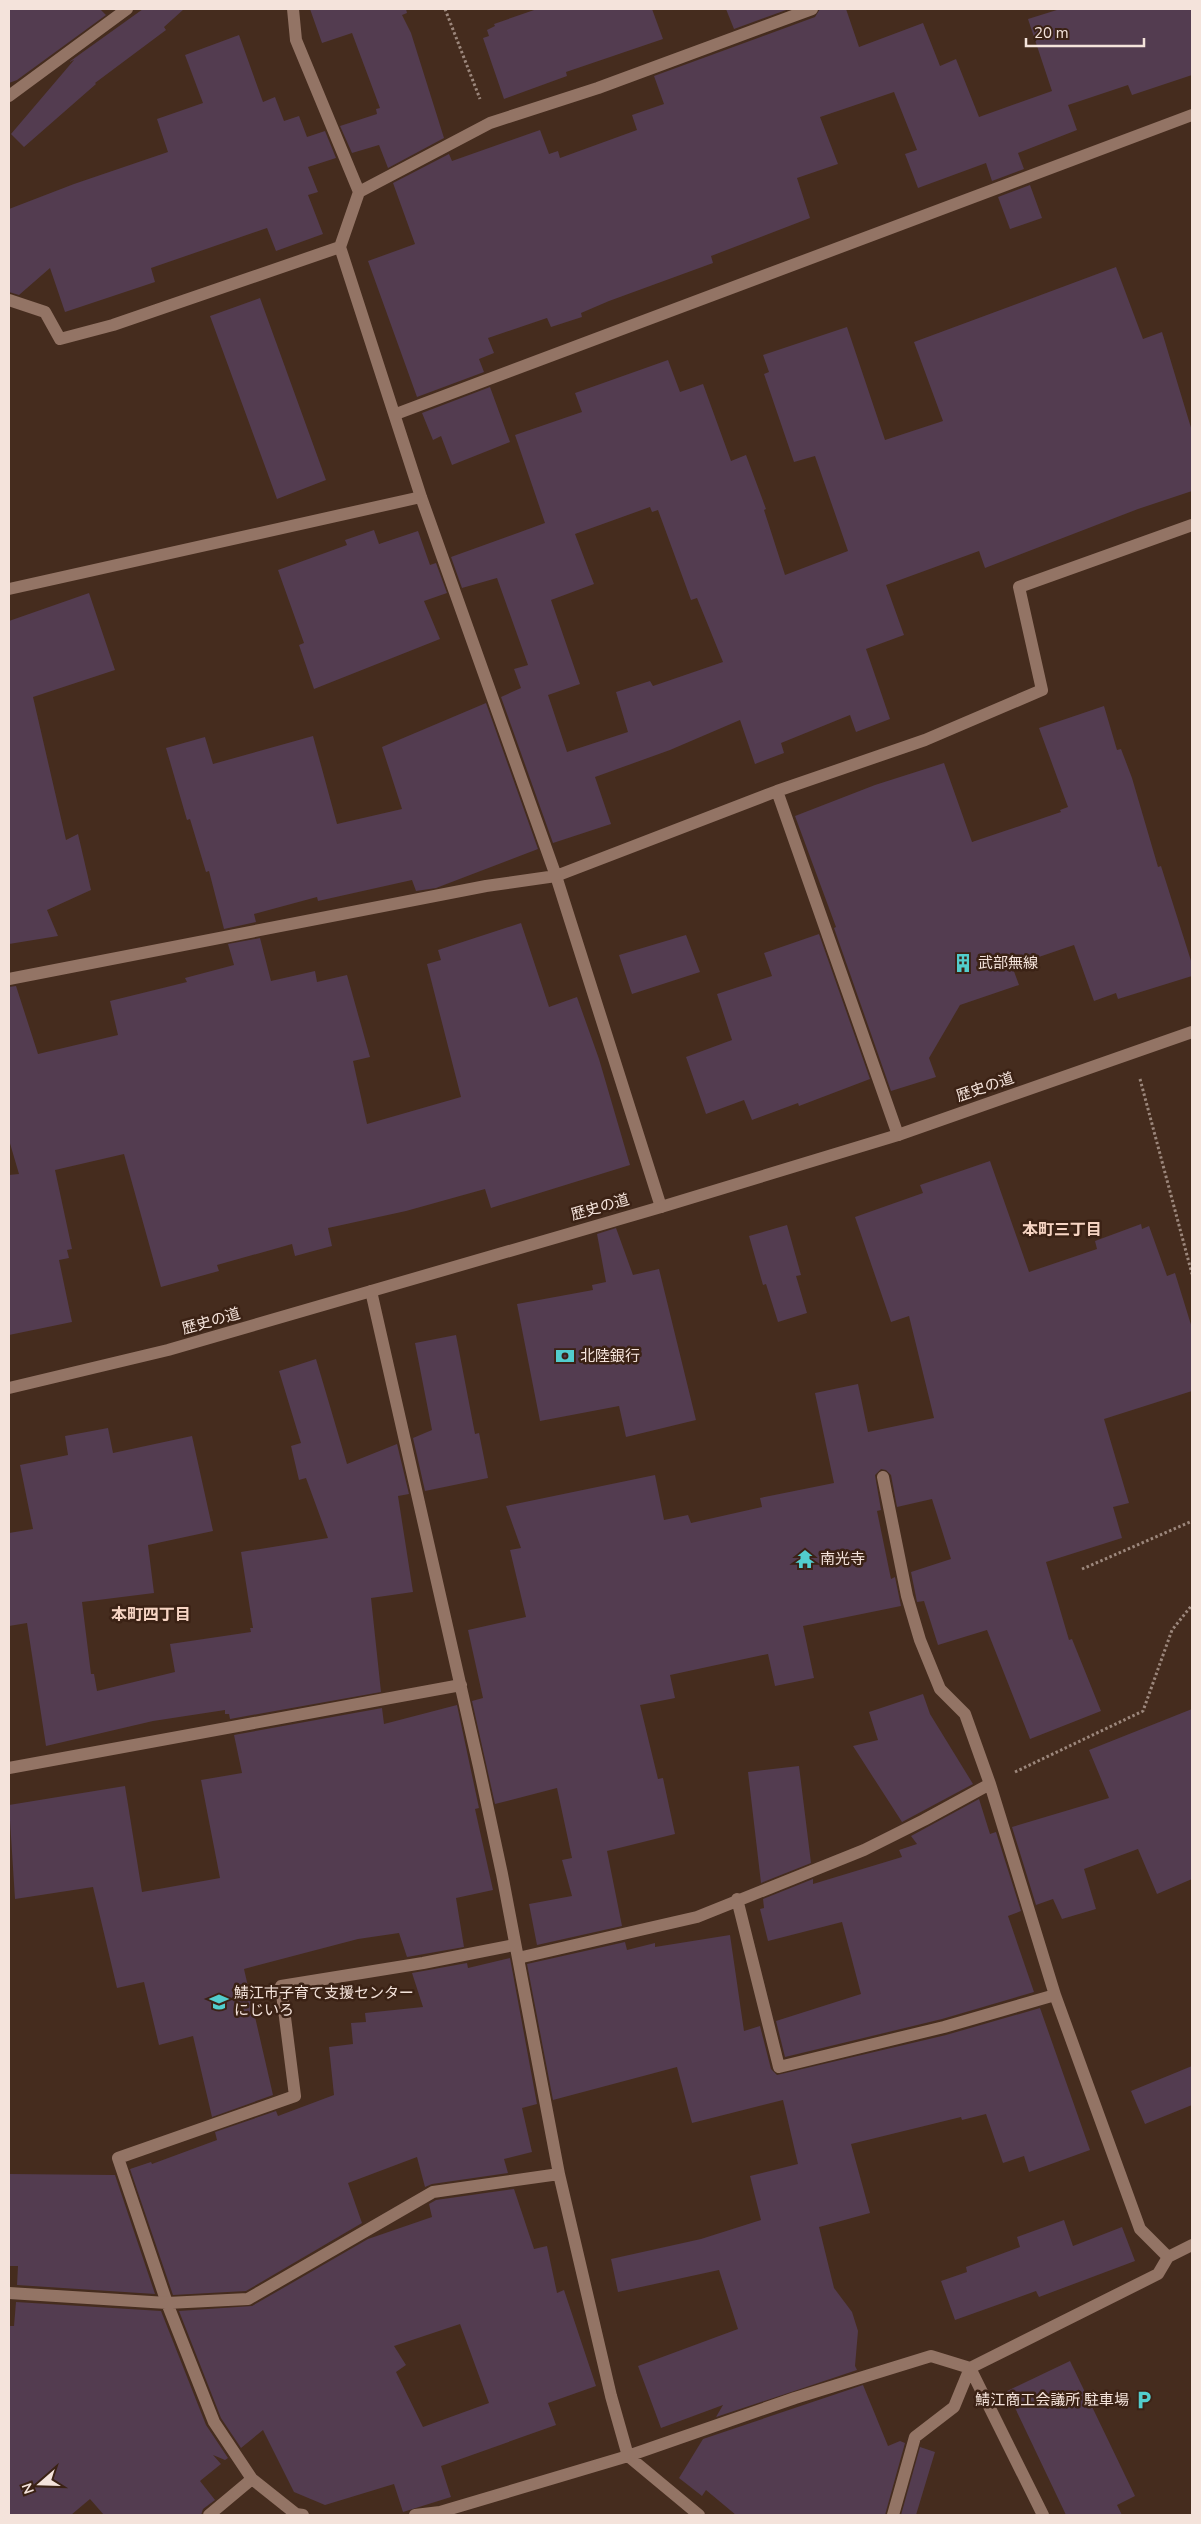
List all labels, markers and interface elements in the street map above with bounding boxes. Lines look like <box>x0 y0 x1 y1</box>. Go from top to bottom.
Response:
scale bar <box>1026 15 1144 47</box>
text: 20 m <box>1034 23 1069 43</box>
building icon: 武部無線 <box>952 952 974 974</box>
place label: 武部無線 <box>978 953 1038 973</box>
street label: 歴史の道 <box>953 1068 1017 1106</box>
street label: 歴史の道 <box>568 1189 632 1225</box>
district label: 本町三丁目 <box>1022 1219 1102 1241</box>
street label: 歴史の道 <box>179 1303 243 1339</box>
bank icon: 北陸銀行 <box>554 1345 576 1367</box>
place label: 北陸銀行 <box>580 1346 640 1366</box>
temple icon: 南光寺 <box>794 1548 816 1570</box>
place label: 南光寺 <box>820 1549 865 1569</box>
district label: 本町四丁目 <box>111 1604 191 1626</box>
place label: 鯖江市子育て支援センター にじいろ <box>234 1983 414 2020</box>
school or university icon: 鯖江市子育て支援センター にじいろ <box>208 1991 230 2013</box>
parking icon: 鯖江商工会議所 駐車場 <box>1133 2389 1155 2411</box>
place label: 鯖江商工会議所 駐車場 <box>975 2390 1129 2410</box>
north arrow <box>15 2459 65 2509</box>
text: N <box>18 2480 39 2496</box>

